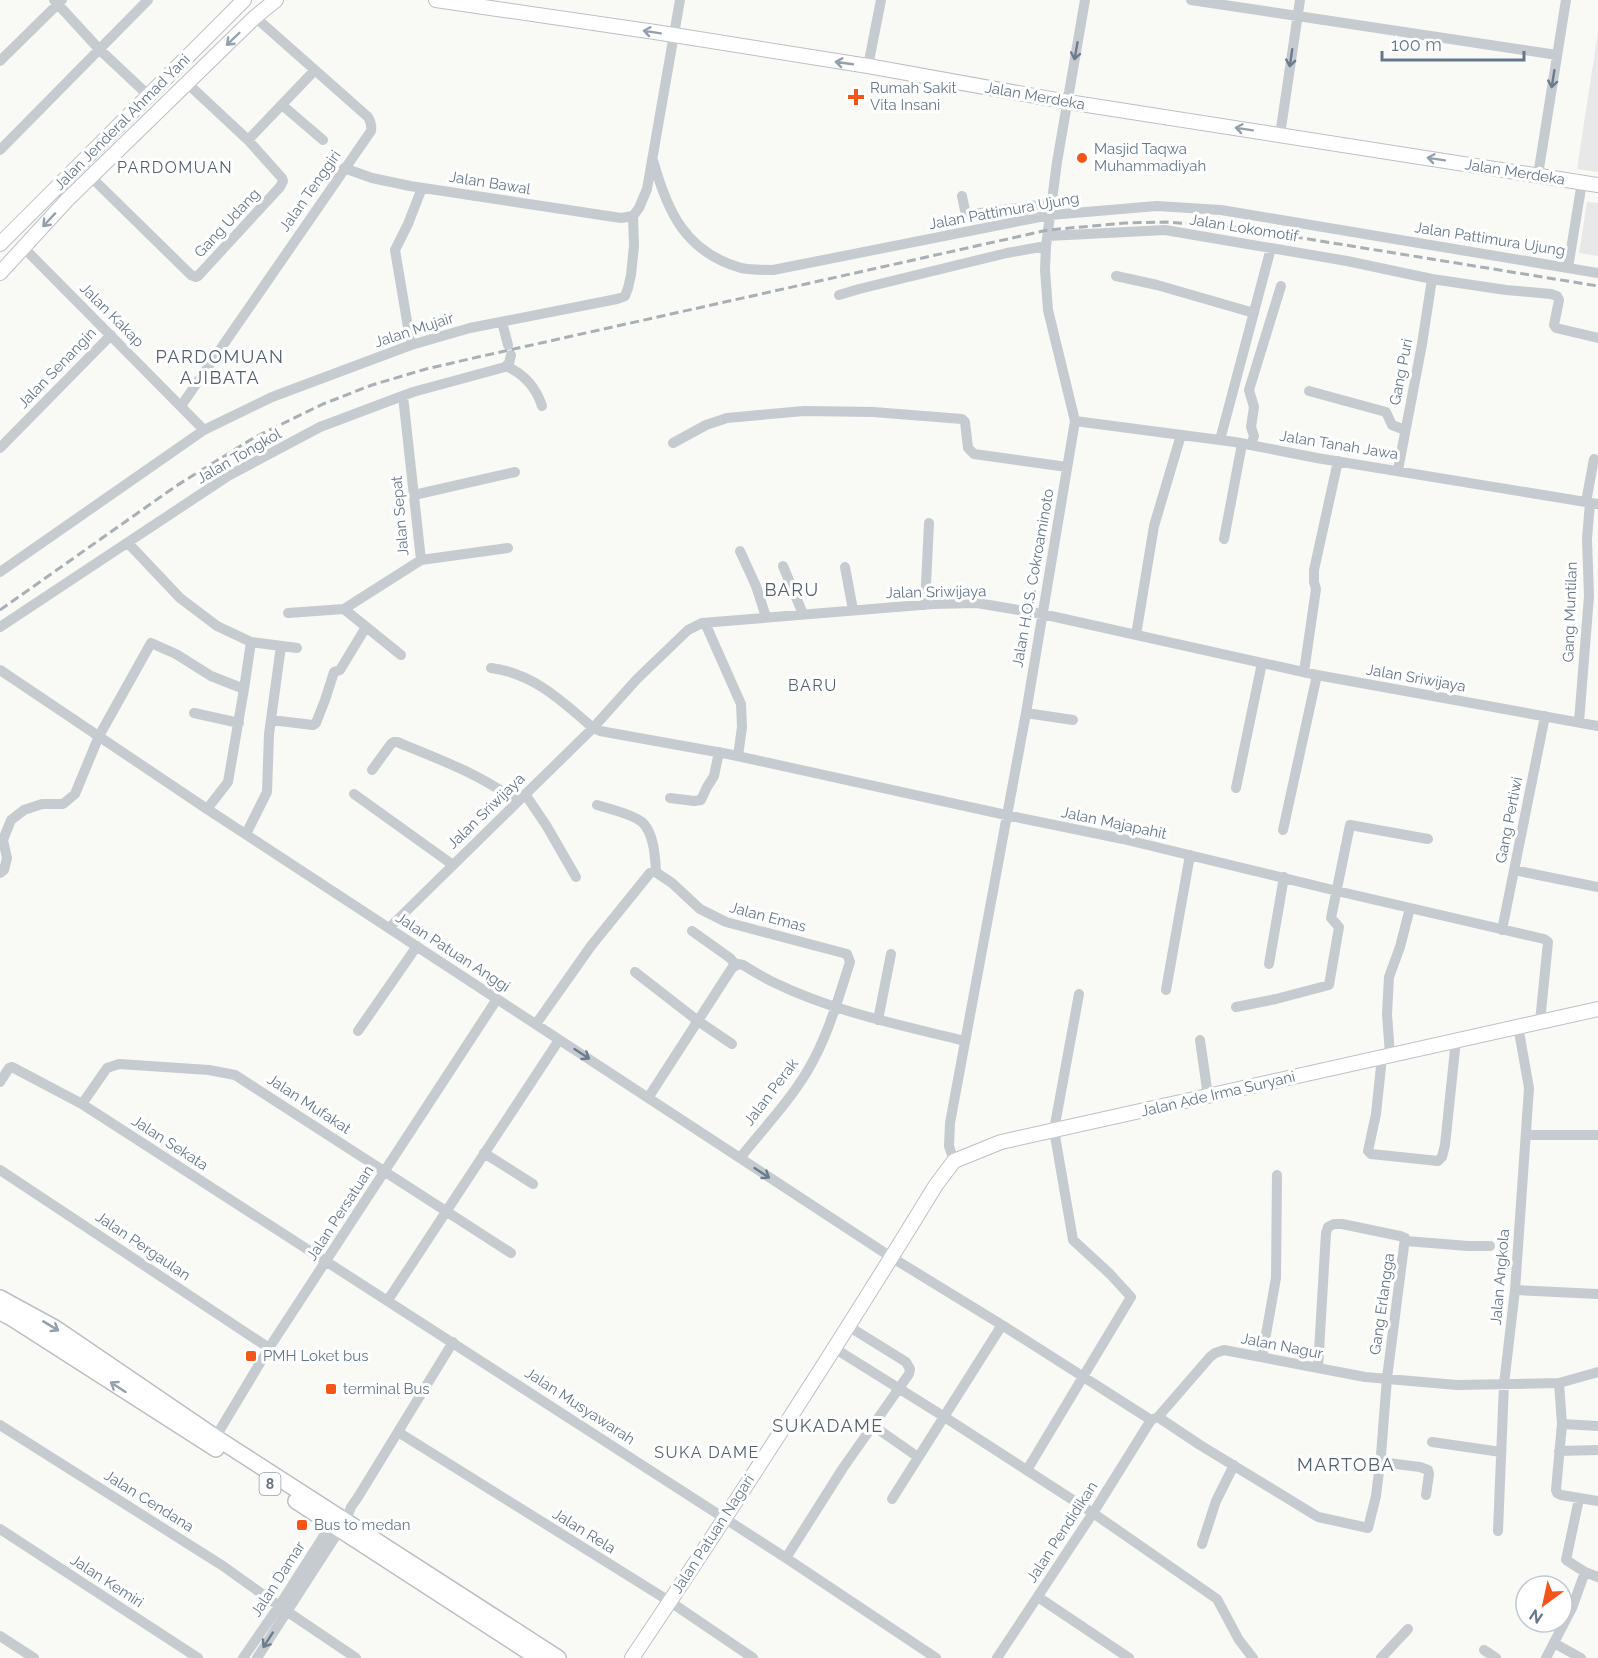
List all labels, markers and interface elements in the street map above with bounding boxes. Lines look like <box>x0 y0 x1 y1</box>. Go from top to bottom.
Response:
scale bar <box>1382 24 1524 62</box>
one-way arrow <box>642 27 662 38</box>
one-way arrow <box>225 31 240 46</box>
text: 100 m <box>1391 34 1442 55</box>
one-way arrow <box>1070 41 1081 60</box>
one-way arrow <box>1285 47 1296 67</box>
street label: Jalan Jenderal Ahmad Yani <box>50 50 194 194</box>
one-way arrow <box>835 57 855 68</box>
one-way arrow <box>1548 68 1559 88</box>
street label: Jalan Merdeka <box>984 78 1086 114</box>
place label: Rumah Sakit Vita Insani <box>870 79 957 114</box>
marker: Rumah Sakit Vita Insani <box>847 88 865 106</box>
one-way arrow <box>1234 124 1254 135</box>
place label: Masjid Taqwa Muhammadiyah <box>1094 140 1206 175</box>
street label: Jalan Tenggiri <box>275 147 345 235</box>
marker: Masjid Taqwa Muhammadiyah <box>1075 151 1089 165</box>
one-way arrow <box>1427 154 1447 165</box>
street label: Jalan Merdeka <box>1464 155 1566 189</box>
district label: PARDOMUAN <box>117 158 233 177</box>
street label: Jalan Bawal <box>448 168 533 198</box>
street label: Gang Udang <box>191 185 263 261</box>
street label: Jalan Pattimura Ujung <box>927 189 1081 233</box>
street label: Jalan Lokomotif <box>1188 211 1301 246</box>
one-way arrow <box>42 212 56 227</box>
street label: Jalan Pattimura Ujung <box>1413 218 1567 260</box>
street label: Jalan Kakap <box>76 279 148 351</box>
street label: Jalan Mujair <box>372 309 457 351</box>
street label: Jalan Senangin <box>14 324 100 412</box>
street label: Gang Puri <box>1386 337 1416 407</box>
district label: PARDOMUAN AJIBATA <box>155 346 285 388</box>
street label: Jalan Tongkol <box>194 424 285 487</box>
street label: Jalan Tanah Jawa <box>1278 427 1400 463</box>
street label: Jalan Sepat <box>388 475 412 557</box>
street label: Jalan H.O.S. Cokroaminoto <box>1008 487 1058 669</box>
street label: Gang Muntilan <box>1559 561 1581 663</box>
district label: BARU <box>764 579 820 600</box>
street label: Jalan Sriwijaya <box>886 582 986 602</box>
street label: Jalan Sriwijaya <box>1365 660 1467 696</box>
district label: BARU <box>788 676 838 695</box>
street label: Jalan Sriwijaya <box>444 770 528 852</box>
street label: Gang Pertiwi <box>1492 775 1526 865</box>
street label: Jalan Majapahit <box>1060 803 1168 843</box>
street label: Jalan Emas <box>728 898 808 936</box>
street label: Jalan Patuan Anggi <box>393 908 513 996</box>
one-way arrow <box>573 1048 590 1061</box>
street label: Jalan Perak <box>740 1055 802 1129</box>
street label: Jalan Ade Irma Suryani <box>1139 1067 1297 1121</box>
street label: Jalan Mufakat <box>264 1070 354 1138</box>
street label: Jalan Sekata <box>129 1112 211 1174</box>
street label: Jalan Persatuan <box>303 1162 377 1264</box>
one-way arrow <box>753 1167 770 1179</box>
street label: Jalan Pergaulan <box>92 1208 194 1284</box>
street label: Jalan Angkola <box>1487 1228 1513 1326</box>
street label: Gang Erlangga <box>1366 1252 1398 1356</box>
one-way arrow <box>42 1321 59 1333</box>
street label: Jalan Nagur <box>1239 1329 1325 1363</box>
place label: PMH Loket bus <box>263 1347 368 1365</box>
marker: PMH Loket bus <box>244 1349 258 1363</box>
street label: Jalan Musyawarah <box>522 1364 638 1448</box>
one-way arrow <box>110 1380 127 1392</box>
place label: terminal Bus <box>343 1380 430 1398</box>
marker: terminal Bus <box>324 1382 338 1396</box>
district label: SUKADAME <box>772 1415 884 1436</box>
district label: SUKA DAME <box>654 1443 760 1462</box>
district label: MARTOBA <box>1297 1454 1395 1475</box>
street label: Jalan Cendana <box>101 1466 197 1536</box>
street label: Jalan Patuan Nagari <box>668 1471 758 1597</box>
road number: 8 <box>260 1473 280 1495</box>
street label: Jalan Pendidikan <box>1023 1478 1101 1586</box>
street label: Jalan Rela <box>549 1505 619 1557</box>
place label: Bus to medan <box>314 1516 410 1534</box>
marker: Bus to medan <box>295 1518 309 1532</box>
street label: Jalan Damar <box>247 1537 309 1620</box>
street label: Jalan Kemiri <box>67 1551 147 1611</box>
north arrow <box>1514 1574 1574 1634</box>
text: N <box>1526 1605 1546 1627</box>
one-way arrow <box>262 1631 274 1648</box>

